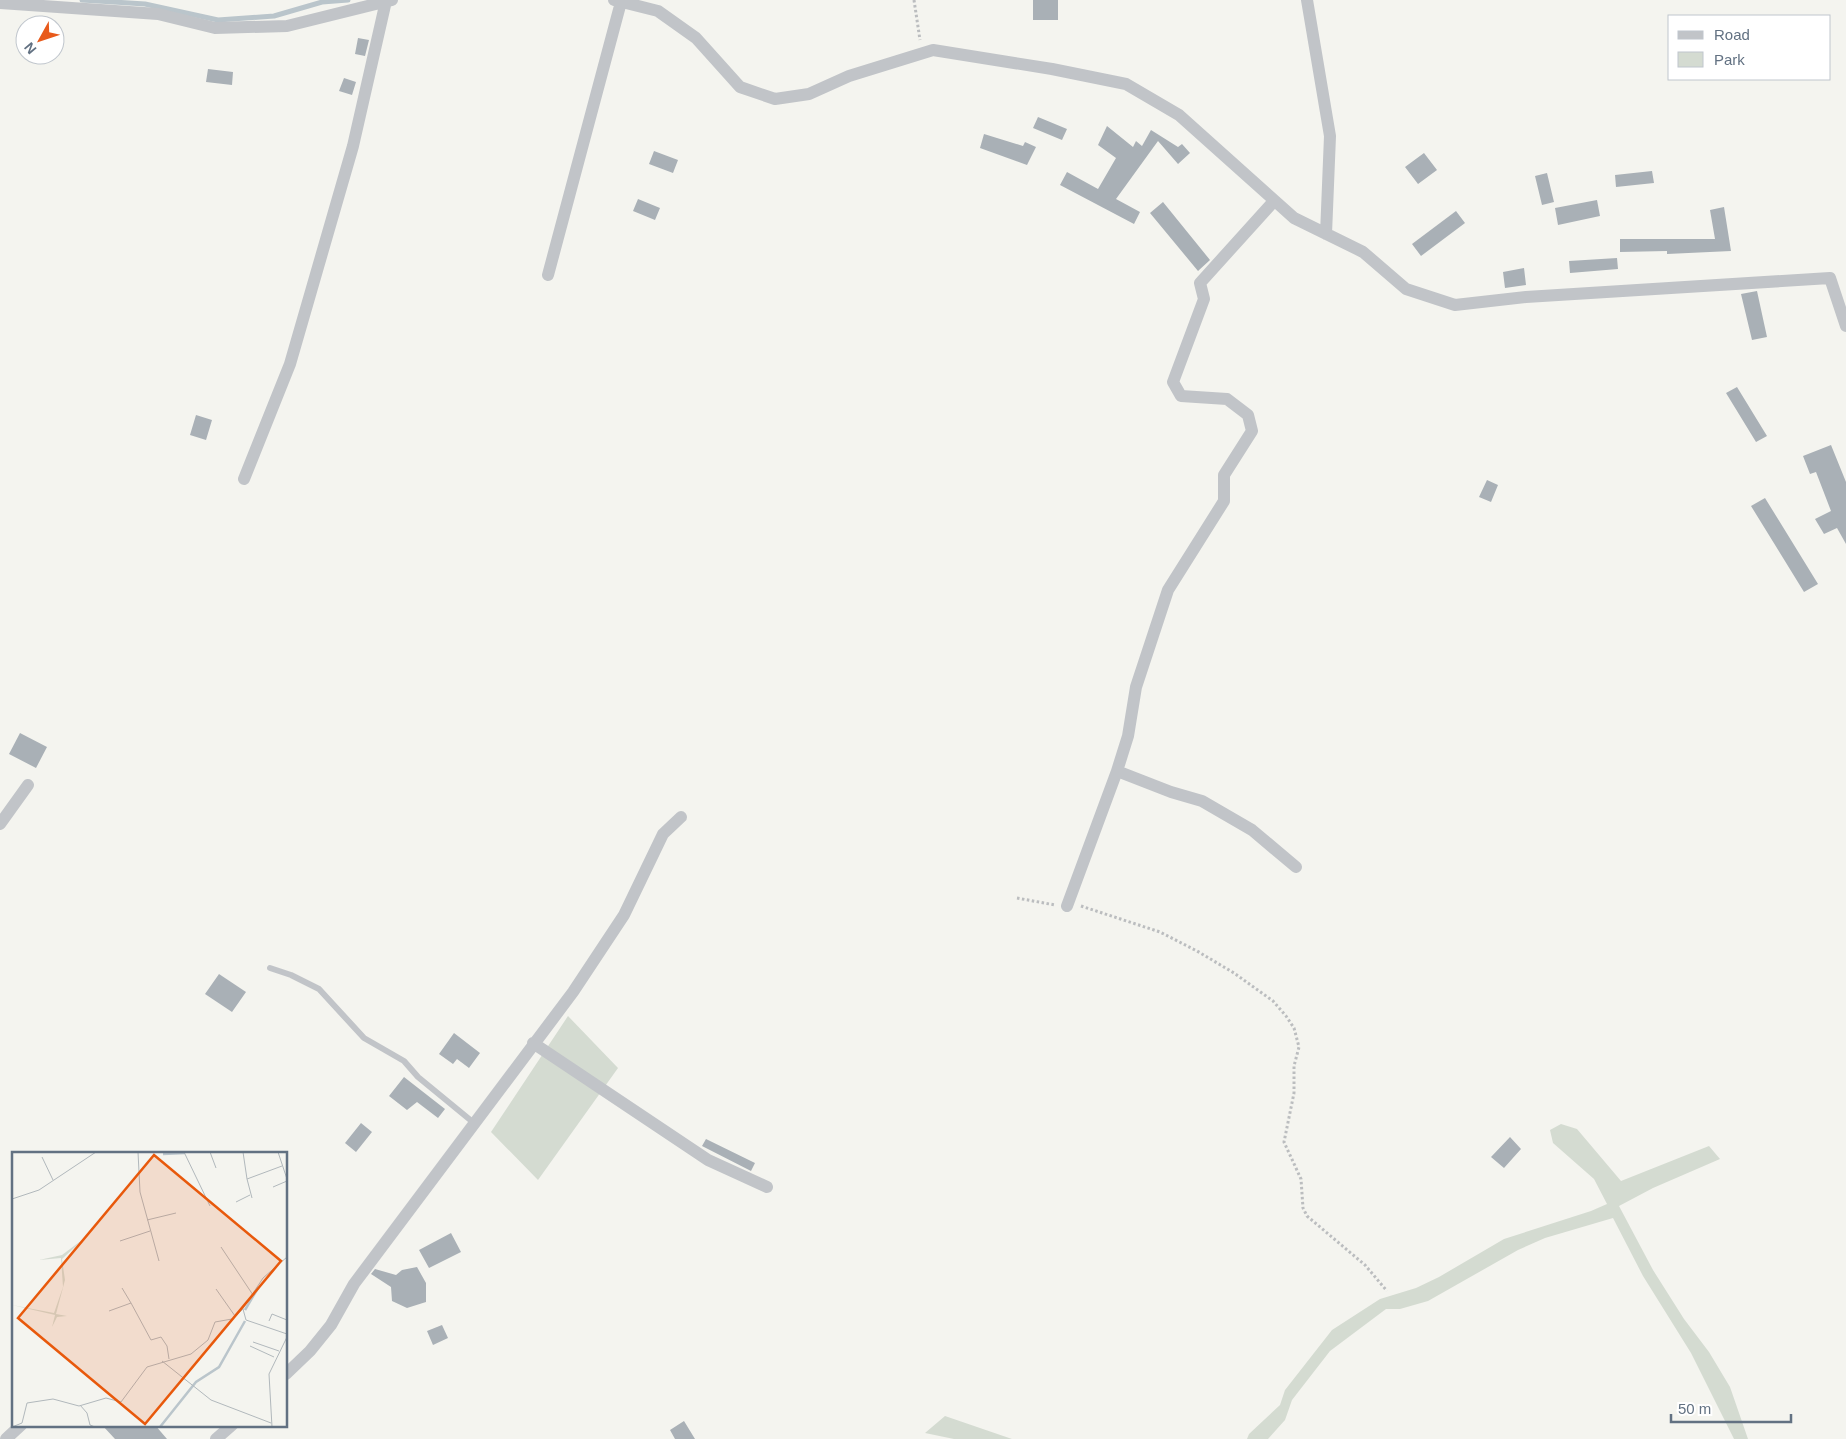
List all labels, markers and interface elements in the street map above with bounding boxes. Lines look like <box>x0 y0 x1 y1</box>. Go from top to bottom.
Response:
north arrow <box>15 15 65 65</box>
legend <box>1668 15 1831 80</box>
text: Road <box>1714 26 1750 43</box>
text: N <box>21 39 39 57</box>
text: Park <box>1714 51 1745 68</box>
inset map <box>12 1152 288 1426</box>
scale bar <box>1671 1392 1791 1424</box>
text: 50 m <box>1678 1400 1711 1417</box>

